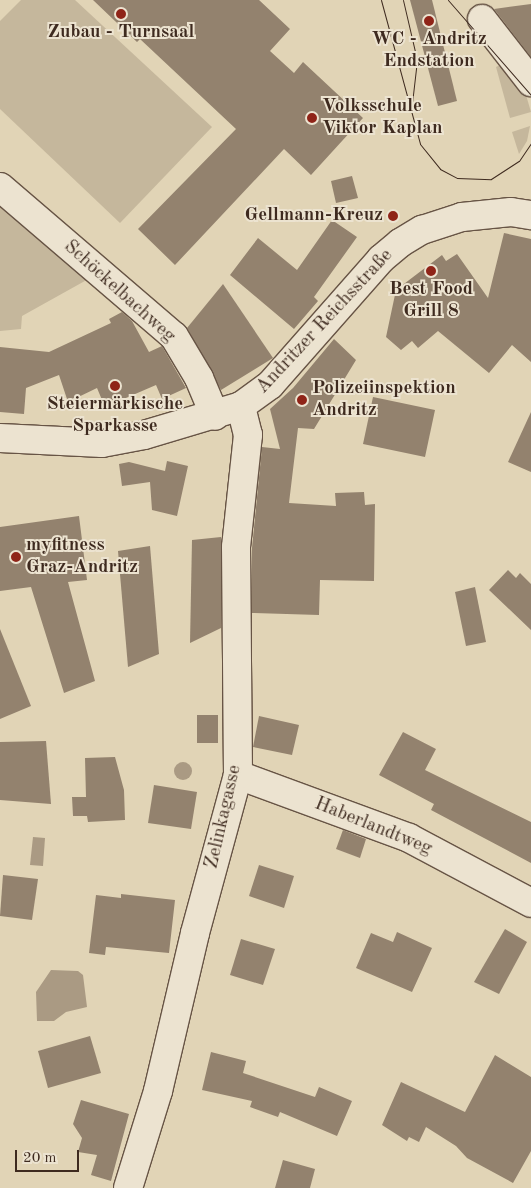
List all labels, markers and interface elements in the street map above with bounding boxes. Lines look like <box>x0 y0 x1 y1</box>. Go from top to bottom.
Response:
marker: Zubau - Turnsaal <box>115 8 127 20</box>
marker: WC - Andritz Endstation <box>423 15 435 27</box>
place label: Zubau - Turnsaal <box>48 22 194 44</box>
place label: WC - Andritz Endstation <box>371 29 487 73</box>
place label: Volksschule Viktor Kaplan <box>322 96 442 140</box>
marker: Volksschule Viktor Kaplan <box>306 112 318 124</box>
place label: Gellmann-Kreuz <box>245 205 383 227</box>
marker: Gellmann-Kreuz <box>387 210 399 222</box>
street label: Schöckelbachweg <box>58 236 180 348</box>
street label: Andritzer Reichsstraße <box>252 245 398 399</box>
marker: Best Food Grill 8 <box>425 265 437 277</box>
place label: Best Food Grill 8 <box>389 279 473 323</box>
place label: Polizeiinspektion Andritz <box>312 378 456 422</box>
marker: Steiermärkische Sparkasse <box>109 380 121 392</box>
place label: Steiermärkische Sparkasse <box>47 394 183 438</box>
marker: Polizeiinspektion Andritz <box>296 394 308 406</box>
place label: myfitness Graz-Andritz <box>26 535 138 579</box>
marker: myfitness Graz-Andritz <box>10 551 22 563</box>
street label: Zelinkagasse <box>201 763 247 871</box>
street label: Haberlandtweg <box>311 793 435 861</box>
scale bar <box>18 1140 81 1172</box>
text: 20 m <box>23 1151 57 1166</box>

